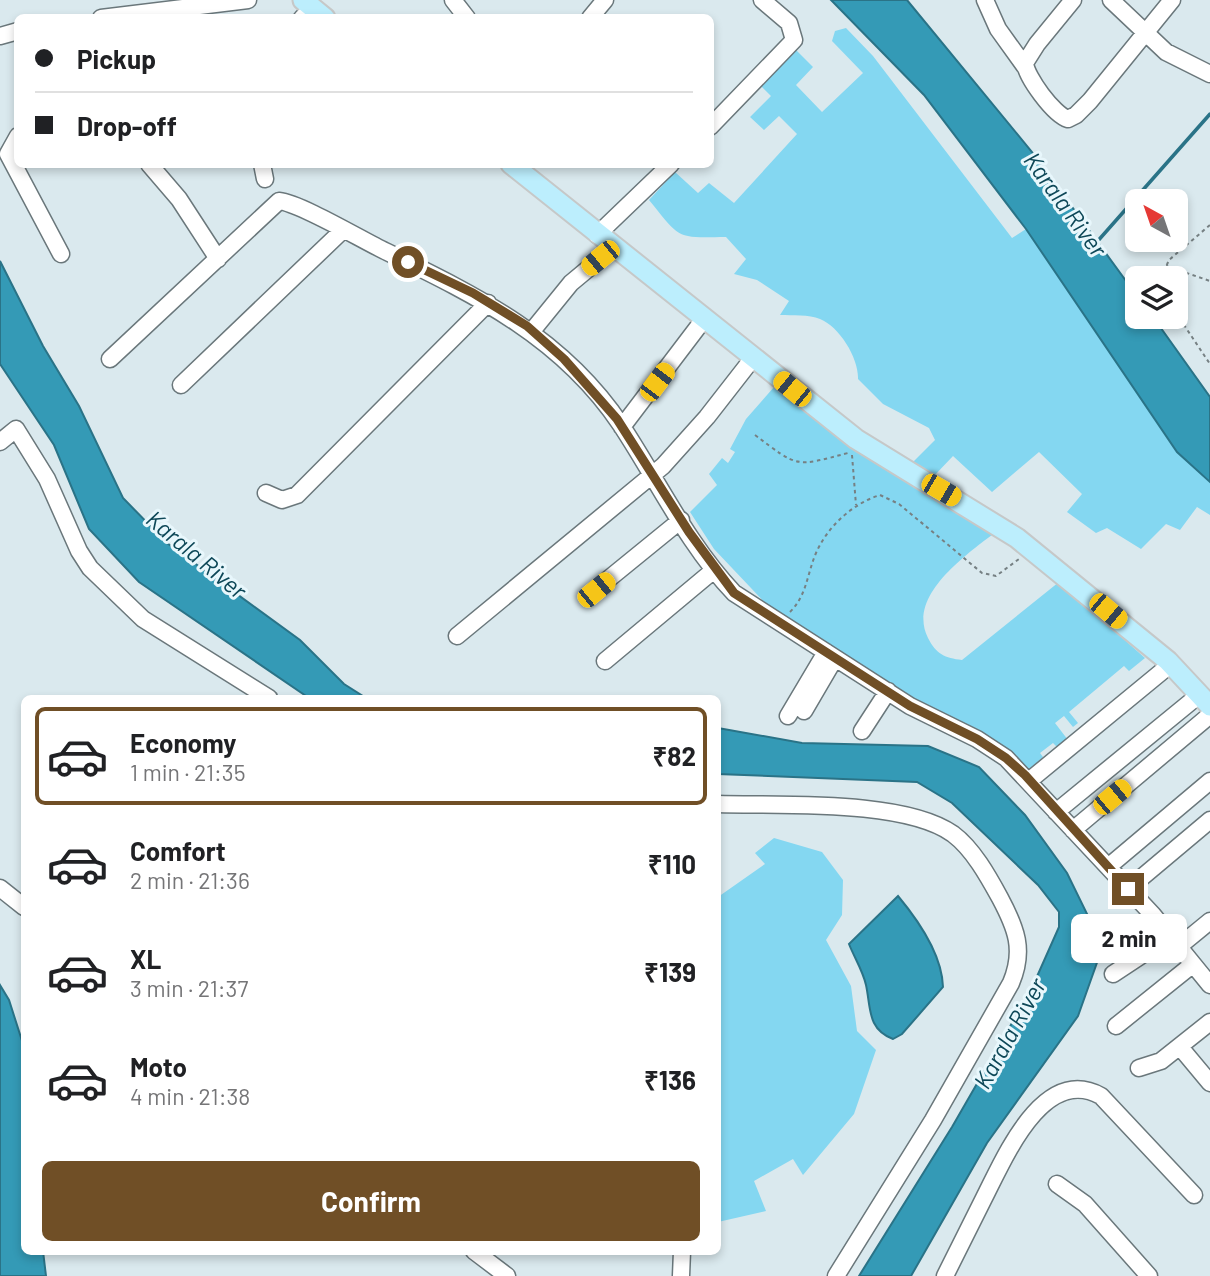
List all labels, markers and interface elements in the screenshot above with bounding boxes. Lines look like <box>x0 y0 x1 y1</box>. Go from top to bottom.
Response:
text: Pickup <box>77 43 156 74</box>
text: Drop-off <box>77 110 177 141</box>
water label: Karala River <box>1018 146 1114 263</box>
north arrow <box>1125 189 1188 252</box>
map controls <box>1125 189 1188 329</box>
car <box>578 237 623 279</box>
route start <box>392 246 424 278</box>
button: layers <box>1125 266 1188 329</box>
car <box>636 359 679 405</box>
car <box>770 368 815 410</box>
car <box>918 470 965 510</box>
water label: Karala River <box>141 504 254 605</box>
car <box>574 569 619 611</box>
car <box>1086 589 1131 633</box>
icon: car <box>46 725 109 788</box>
text: Economy <box>130 727 236 758</box>
text: ₹82 <box>653 740 696 771</box>
text: 1 min · 21:35 <box>130 758 245 786</box>
car <box>1090 775 1135 819</box>
icon: car <box>46 833 109 896</box>
text: Comfort <box>130 835 226 866</box>
text: ₹110 <box>648 848 696 879</box>
text: 2 min · 21:36 <box>130 866 250 894</box>
route end <box>1112 873 1144 905</box>
callout: 2 min <box>1070 914 1186 962</box>
text: 2 min <box>1101 924 1157 952</box>
icon: car <box>46 941 109 1004</box>
text: XL <box>130 943 161 974</box>
text: ₹139 <box>644 956 696 987</box>
water label: Karala River <box>967 971 1052 1093</box>
text: 3 min · 21:37 <box>130 974 248 1002</box>
icon: car <box>46 1049 109 1112</box>
text: Moto <box>130 1051 187 1082</box>
text: ₹136 <box>644 1064 696 1095</box>
text: 4 min · 21:38 <box>130 1082 250 1110</box>
button: Confirm <box>42 1161 700 1241</box>

